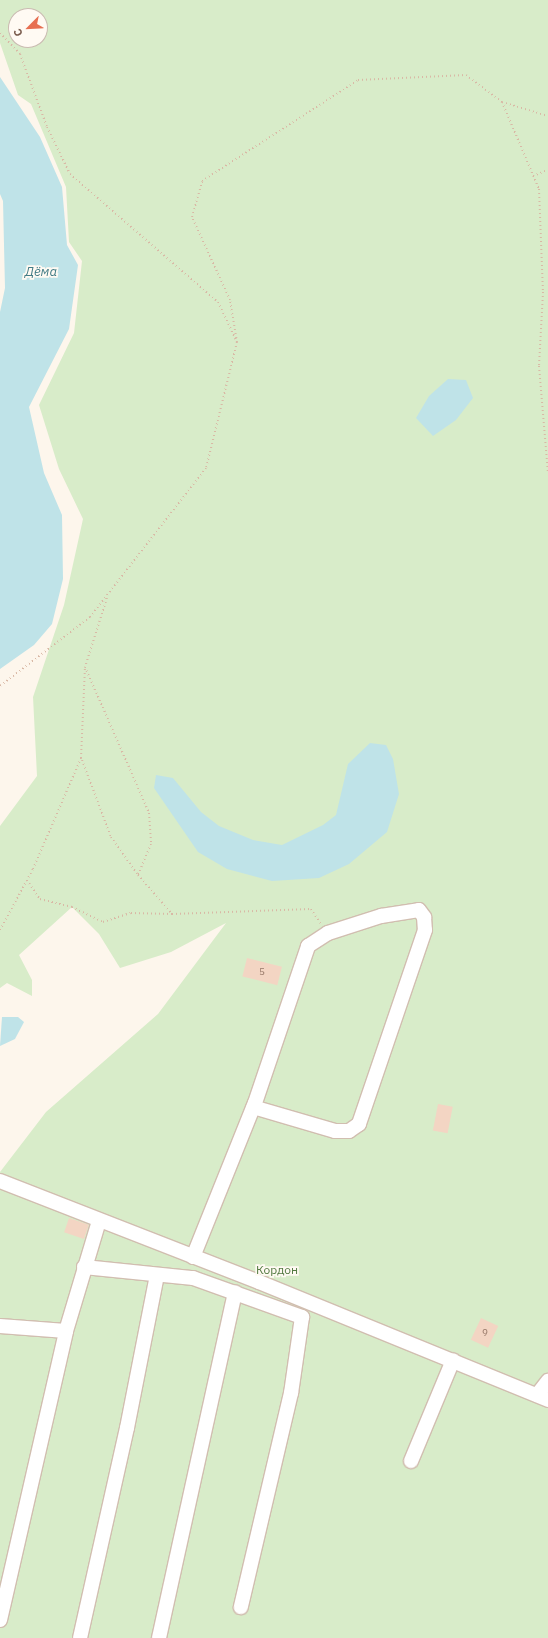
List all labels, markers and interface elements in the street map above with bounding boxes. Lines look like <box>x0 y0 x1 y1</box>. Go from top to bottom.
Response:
north arrow <box>8 8 48 48</box>
text: С <box>10 26 26 39</box>
water label: Дёма <box>25 264 57 280</box>
house number: 5 <box>259 966 265 978</box>
park label: Кордон <box>256 1263 298 1277</box>
house number: 9 <box>482 1327 488 1339</box>

